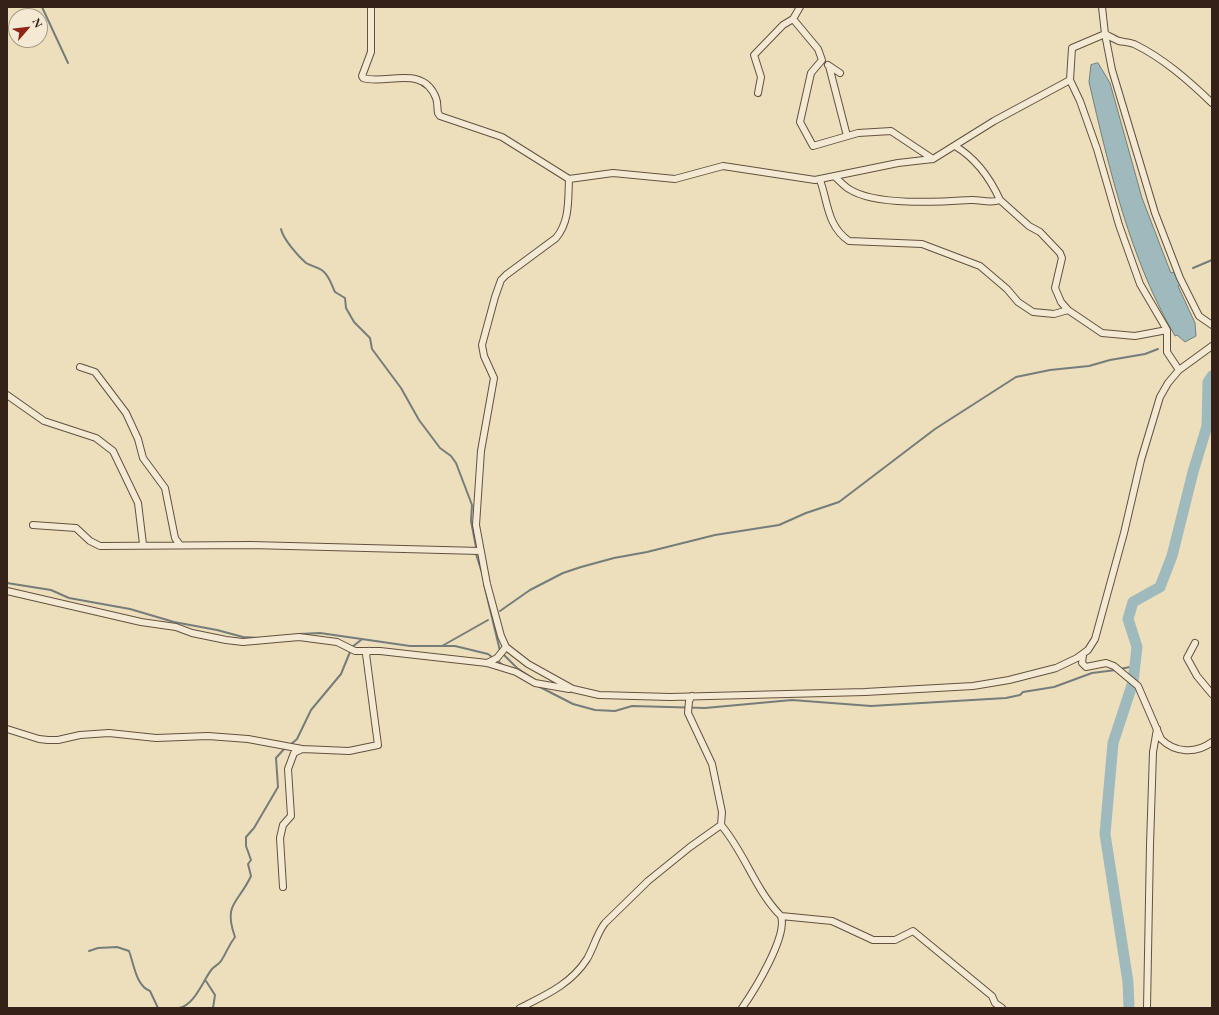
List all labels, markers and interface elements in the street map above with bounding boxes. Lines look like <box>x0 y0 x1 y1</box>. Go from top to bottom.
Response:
north arrow <box>8 8 48 48</box>
text: N <box>29 16 46 30</box>

